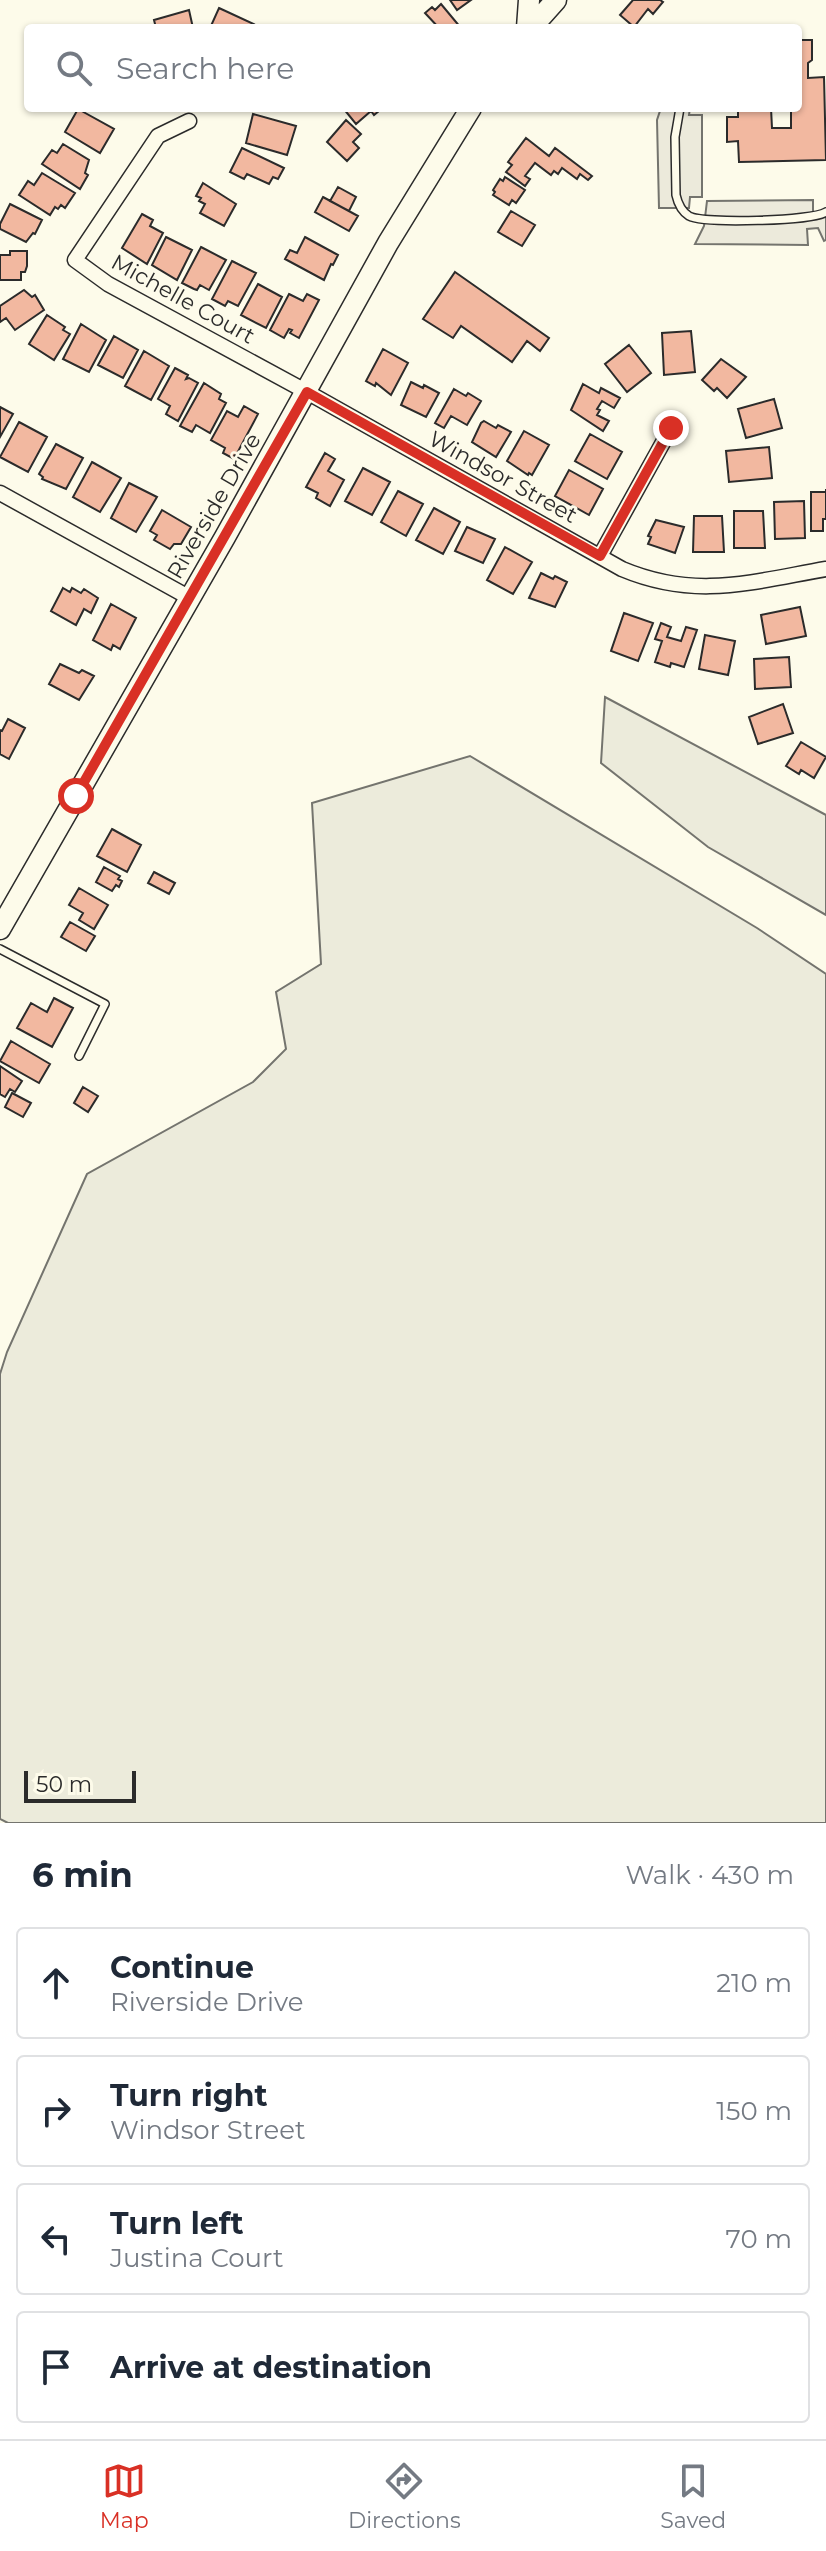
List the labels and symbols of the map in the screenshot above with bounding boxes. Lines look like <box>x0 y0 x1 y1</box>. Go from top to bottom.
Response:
street label: Michelle Court <box>107 248 260 350</box>
route end <box>653 410 689 446</box>
street label: Windsor Street <box>424 425 582 529</box>
street label: Riverside Drive <box>161 428 267 584</box>
route start <box>58 778 94 814</box>
scale bar <box>24 1767 136 1803</box>

